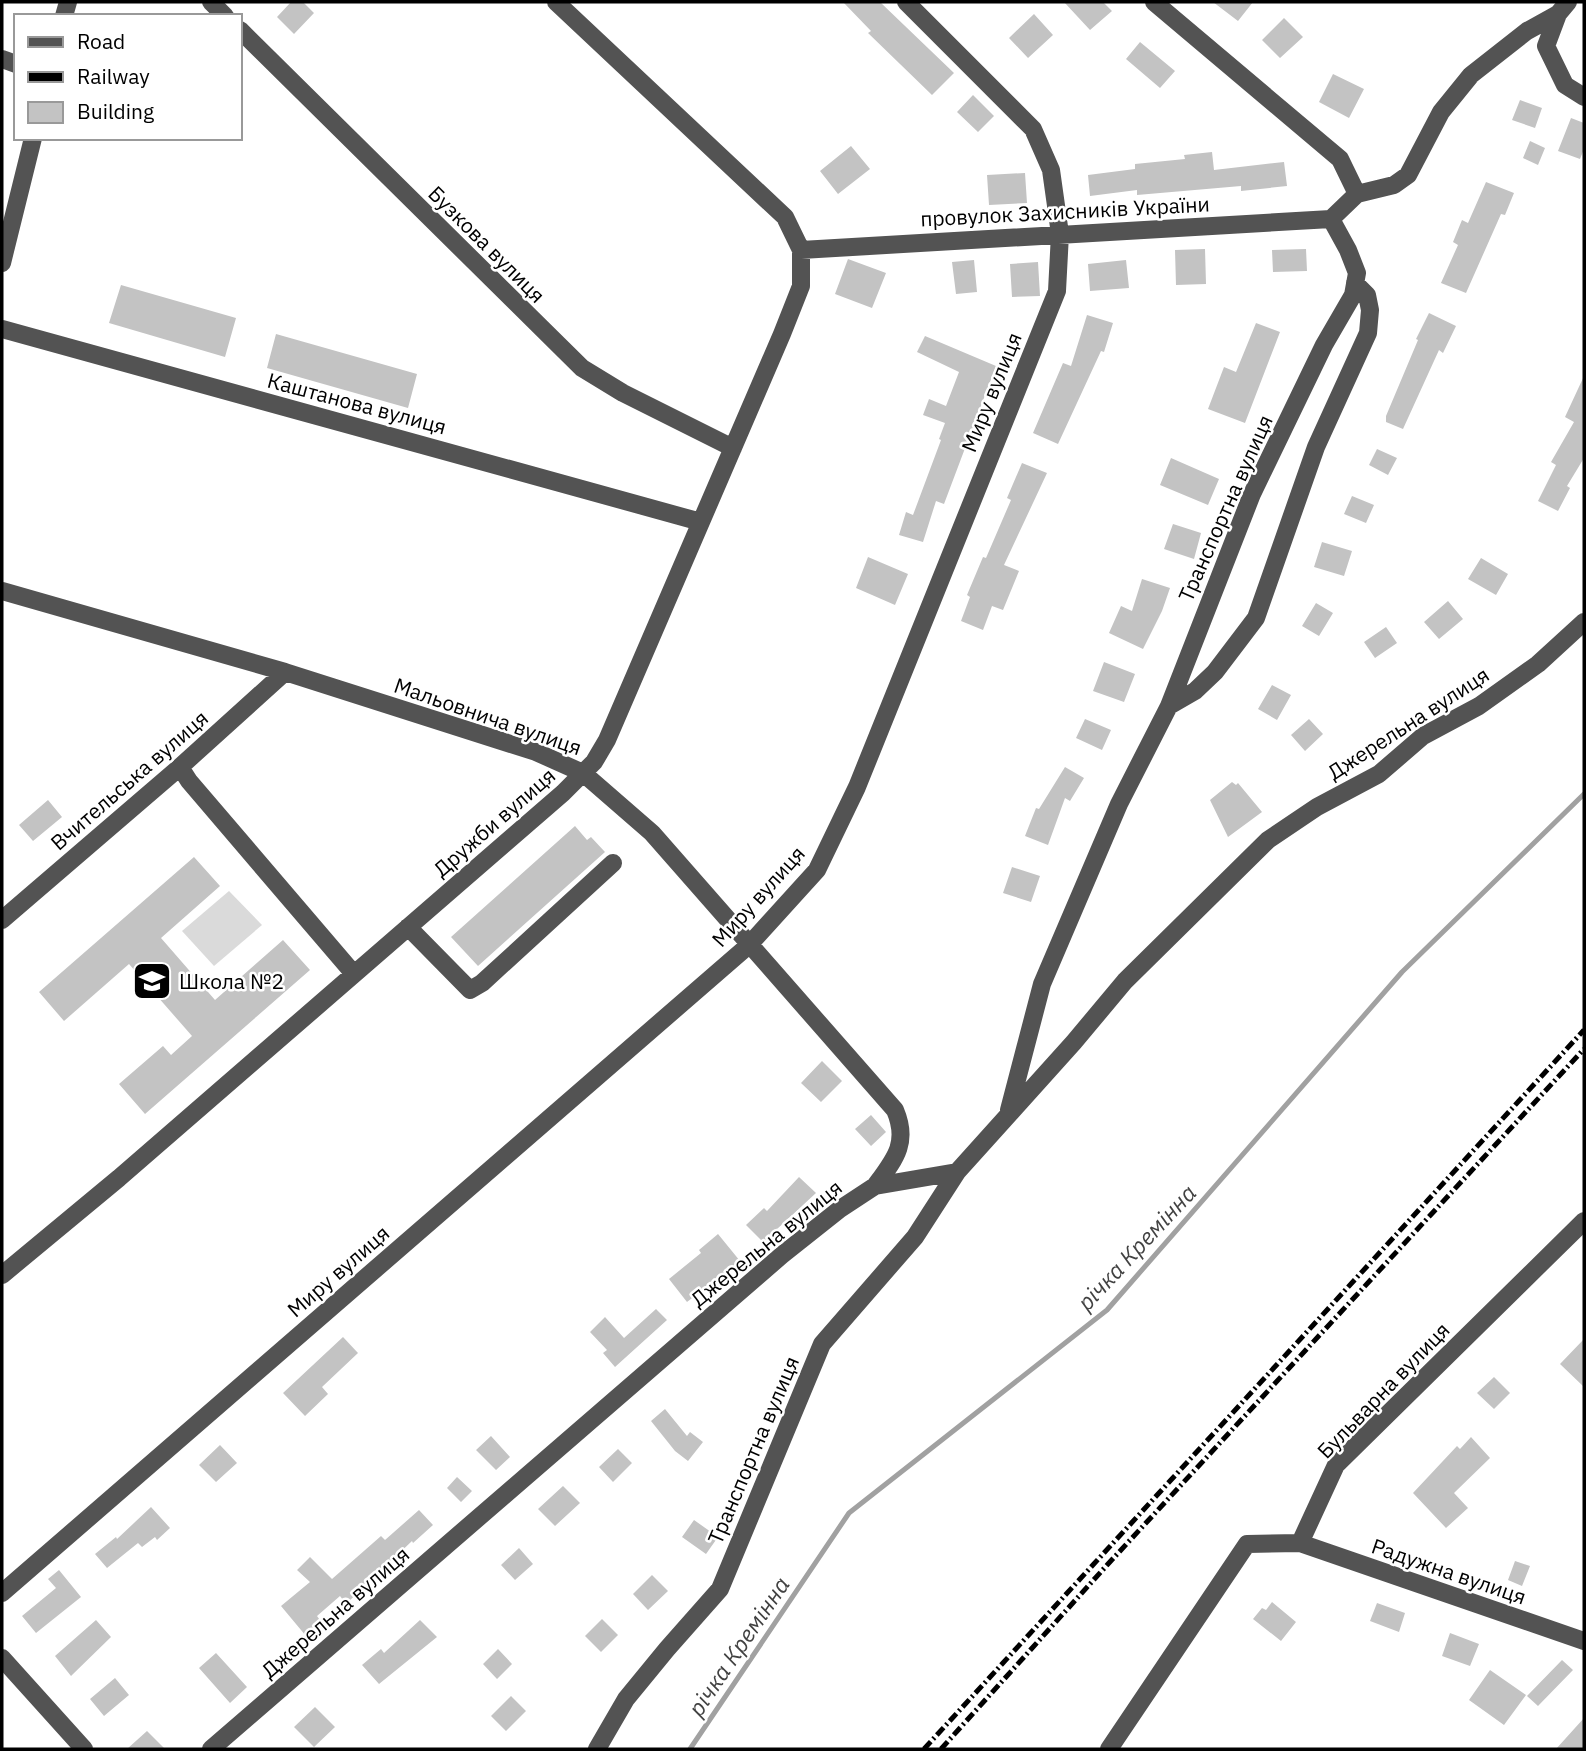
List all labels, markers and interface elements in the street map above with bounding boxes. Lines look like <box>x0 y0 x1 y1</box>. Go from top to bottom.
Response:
legend <box>14 14 242 140</box>
text: Road <box>77 27 125 55</box>
text: Railway <box>77 62 150 90</box>
text: Building <box>77 97 154 125</box>
street label: Бузкова вулиця <box>422 179 552 309</box>
street label: провулок Захисників України <box>920 189 1210 233</box>
street label: Миру вулиця <box>954 328 1028 456</box>
street label: Каштанова вулиця <box>264 366 450 440</box>
street label: Транспортна вулиця <box>1171 410 1279 606</box>
street label: Джерельна вулиця <box>1322 660 1494 786</box>
street label: Мальовнича вулиця <box>390 671 586 761</box>
street label: Вчительська вулиця <box>44 704 214 856</box>
street label: Дружби вулиця <box>427 761 561 883</box>
street label: Миру вулиця <box>705 840 811 952</box>
school or university icon: Школа №2 <box>131 960 173 1002</box>
place label: Школа №2 <box>179 967 284 995</box>
street label: Джерельна вулиця <box>684 1173 848 1313</box>
water label: річка Кремінна <box>1069 1178 1202 1317</box>
street label: Миру вулиця <box>281 1219 395 1323</box>
street label: Бульварна вулиця <box>1311 1316 1455 1464</box>
street label: Транспортна вулиця <box>701 1352 805 1548</box>
street label: Радужна вулиця <box>1368 1531 1530 1611</box>
street label: Джерельна вулиця <box>255 1540 415 1684</box>
water label: річка Кремінна <box>680 1571 796 1722</box>

